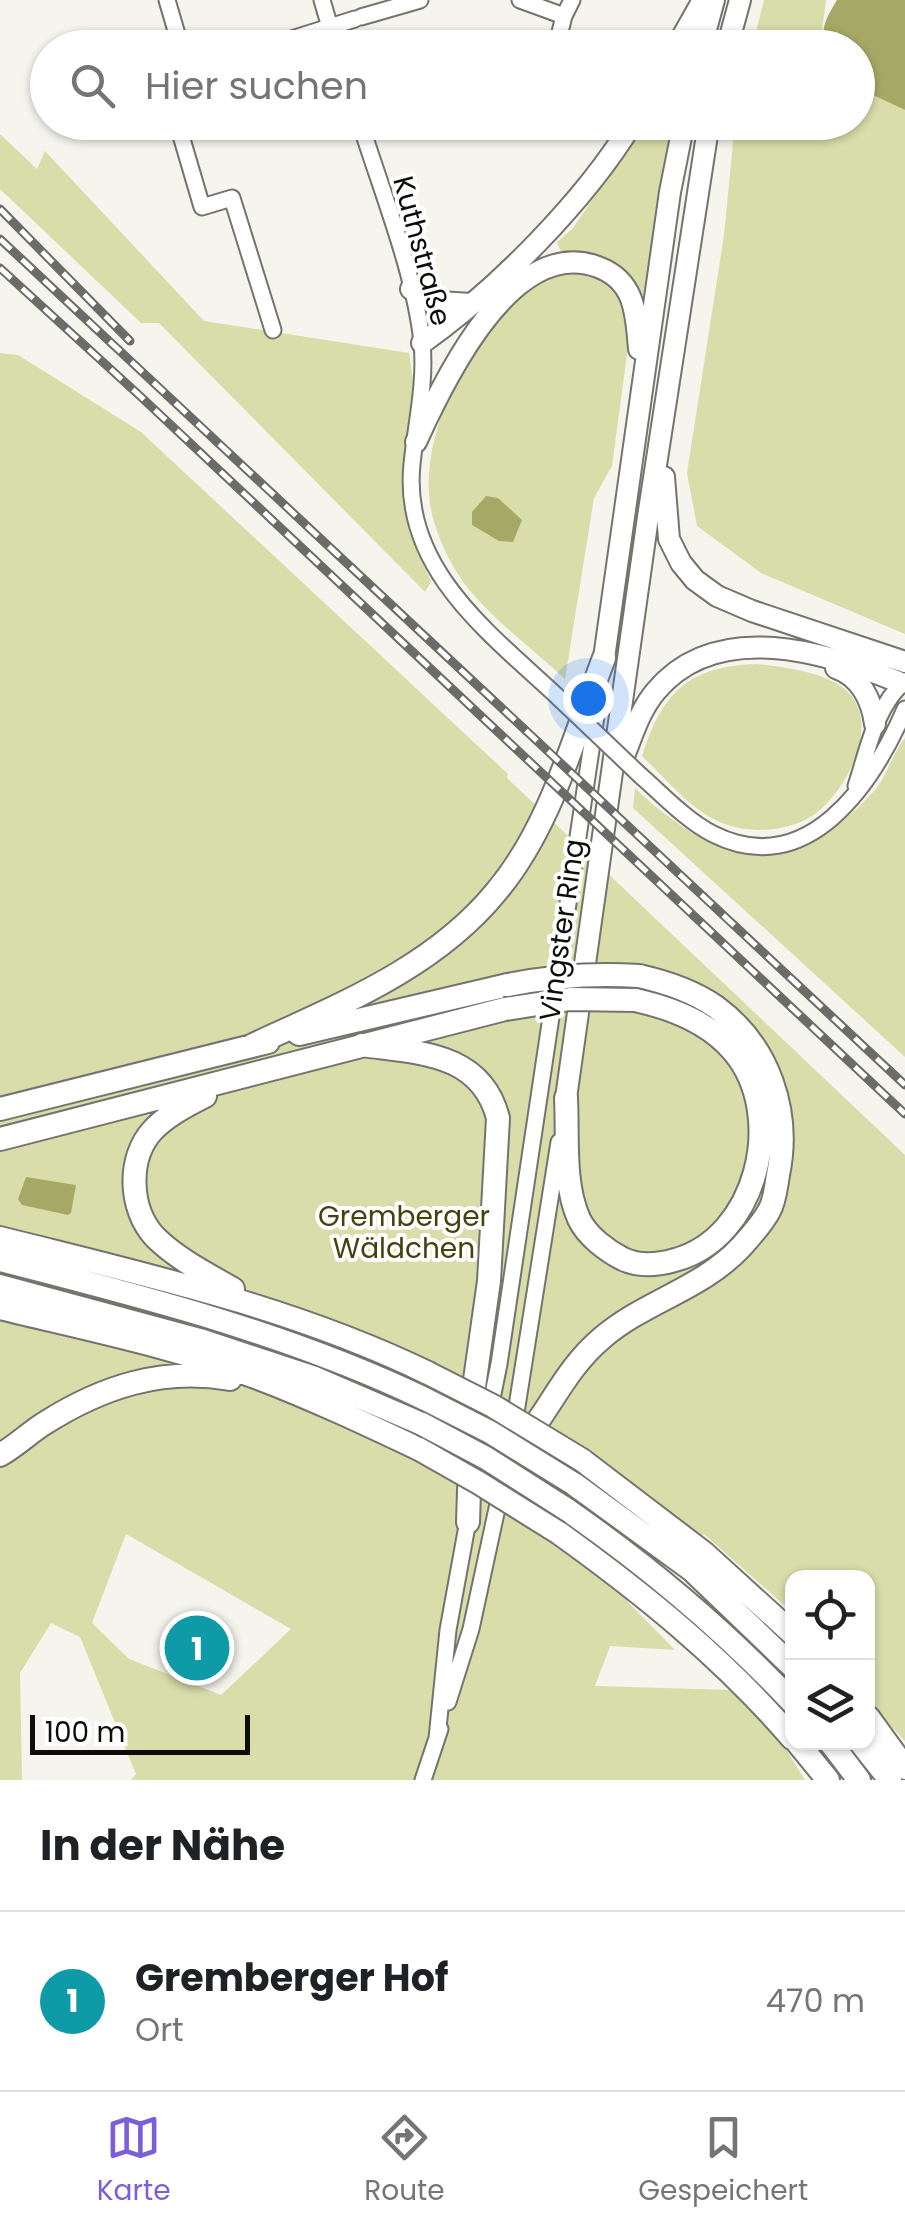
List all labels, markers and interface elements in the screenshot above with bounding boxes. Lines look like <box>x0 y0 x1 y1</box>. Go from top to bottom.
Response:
search box <box>30 30 875 140</box>
icon: search <box>65 58 120 113</box>
text: Hier suchen <box>145 59 368 112</box>
street label: Kuthstraße <box>383 172 461 330</box>
your location <box>563 673 614 724</box>
street label: Vingster Ring <box>530 836 594 1024</box>
park label: Gremberger Wäldchen <box>318 1197 490 1268</box>
map controls <box>785 1570 875 1750</box>
button: locate <box>785 1570 875 1660</box>
pin: 1 <box>164 1610 230 1686</box>
button: layers <box>785 1660 875 1750</box>
scale bar <box>30 1710 250 1754</box>
text: 100 m <box>45 1713 125 1752</box>
text: In der Nähe <box>40 1816 285 1875</box>
text: Gremberger Hof <box>135 1951 449 2004</box>
text: 1 <box>66 1978 79 2023</box>
text: 470 m <box>766 1978 865 2023</box>
text: Ort <box>135 2007 184 2052</box>
tab: Karte <box>97 2110 171 2212</box>
tab: Route <box>364 2110 445 2212</box>
tab: Gespeichert <box>638 2110 808 2212</box>

